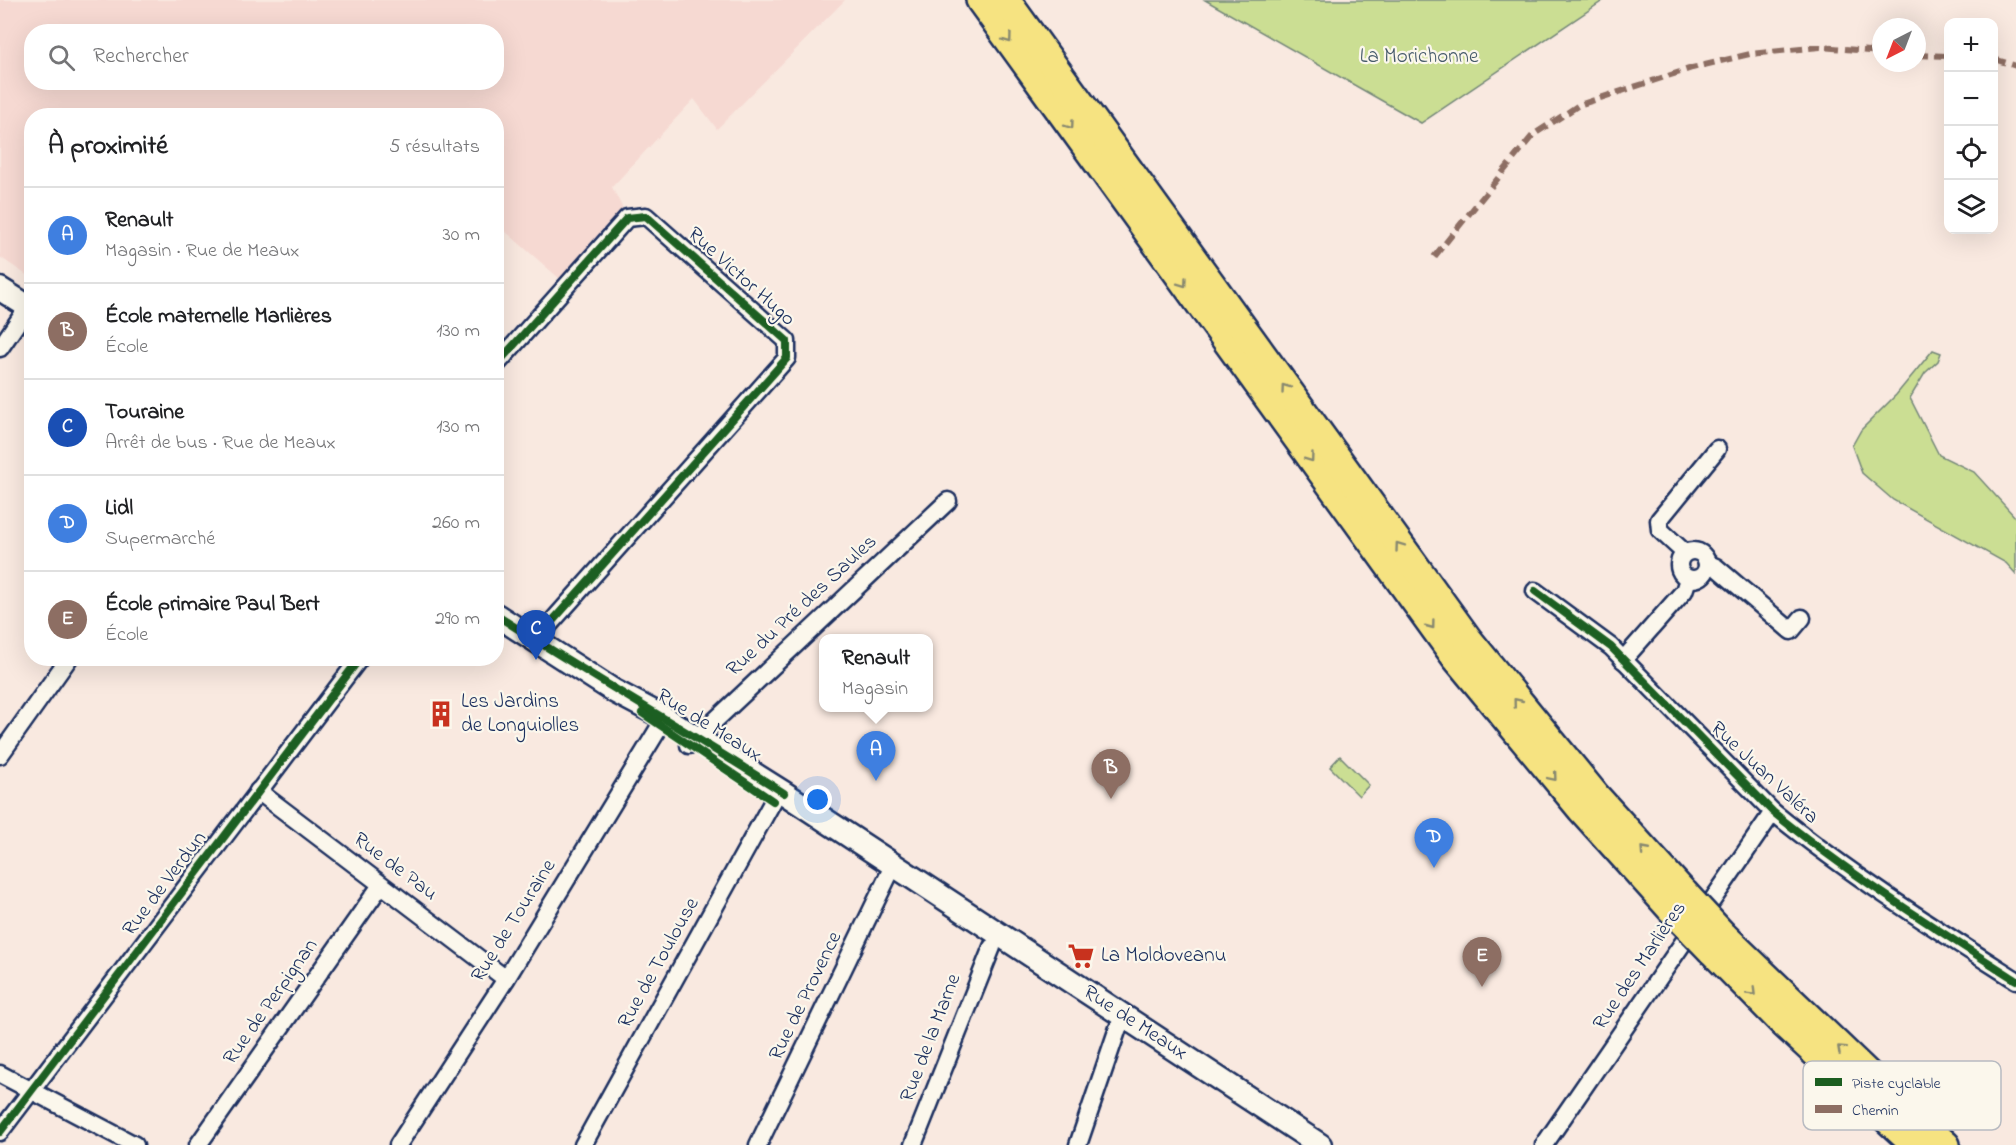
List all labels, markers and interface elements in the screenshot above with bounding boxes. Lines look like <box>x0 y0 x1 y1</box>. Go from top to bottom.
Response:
north arrow <box>1872 18 1926 72</box>
map controls <box>1944 18 1998 234</box>
button: + <box>1944 18 1998 72</box>
search box <box>24 24 504 90</box>
one-way arrow <box>1001 32 1012 43</box>
icon: search <box>45 41 78 74</box>
text: Rechercher <box>93 41 189 73</box>
park label: La Morichonne <box>1360 42 1479 72</box>
button: − <box>1944 72 1998 126</box>
one-way arrow <box>1063 118 1074 129</box>
button: locate <box>1944 126 1998 180</box>
text: À proximité <box>48 128 168 166</box>
text: 5 résultats <box>389 133 480 162</box>
button: layers <box>1944 180 1998 234</box>
text: Renault <box>105 205 173 237</box>
street label: Rue Victor Hugo <box>679 220 802 335</box>
text: A <box>61 221 74 250</box>
text: 30 m <box>443 221 480 250</box>
text: Magasin · Rue de Meaux <box>105 237 299 266</box>
one-way arrow <box>1176 277 1187 288</box>
text: École maternelle Marlières <box>105 301 332 333</box>
text: B <box>61 317 74 346</box>
text: 130 m <box>436 317 480 346</box>
text: École <box>105 333 148 362</box>
one-way arrow <box>1281 384 1292 395</box>
text: Touraine <box>105 397 184 429</box>
text: C <box>62 413 73 442</box>
text: 130 m <box>436 413 480 442</box>
text: Arrêt de bus · Rue de Meaux <box>105 429 336 458</box>
one-way arrow <box>1303 452 1314 463</box>
text: Lidl <box>105 493 133 525</box>
text: D <box>60 509 75 538</box>
text: 260 m <box>432 509 480 538</box>
text: Supermarché <box>105 525 215 554</box>
street label: Rue du Pré des Saules <box>720 528 884 684</box>
one-way arrow <box>1395 542 1406 553</box>
text: École primaire Paul Bert <box>105 589 320 621</box>
text: E <box>61 605 74 634</box>
text: 290 m <box>435 605 480 634</box>
pin: C <box>516 610 556 660</box>
one-way arrow <box>1424 618 1435 629</box>
text: École <box>105 621 148 650</box>
popup <box>819 634 933 712</box>
text: Renault <box>842 643 910 675</box>
text: Magasin <box>842 675 908 704</box>
street label: Rue de Meaux <box>650 682 768 770</box>
place label: Les Jardins de Longuiolles <box>461 687 579 743</box>
one-way arrow <box>1514 697 1525 708</box>
building icon: Les Jardins de Longuiolles <box>426 699 456 729</box>
street label: Rue Juan Valéra <box>1703 715 1825 831</box>
pin: A <box>856 732 896 781</box>
pin: B <box>1092 750 1130 799</box>
one-way arrow <box>1546 770 1557 781</box>
your location <box>803 785 832 814</box>
pin: D <box>1414 818 1454 868</box>
street label: Rue de Verdun <box>116 825 214 943</box>
street label: Rue de Pau <box>346 825 444 909</box>
one-way arrow <box>1640 846 1651 856</box>
street label: Rue de Touraine <box>464 853 564 988</box>
street label: Rue de Toulouse <box>611 892 708 1034</box>
street label: Rue des Marlières <box>1586 896 1694 1036</box>
street label: Rue de Provence <box>762 926 850 1066</box>
street label: Rue de Perpignan <box>216 933 327 1072</box>
pin: E <box>1462 938 1502 987</box>
supermarket icon: La Moldoveanu <box>1066 941 1096 971</box>
place label: La Moldoveanu <box>1101 941 1226 971</box>
street label: Rue de la Marne <box>893 969 969 1106</box>
street label: Rue de Meaux <box>1077 978 1193 1068</box>
one-way arrow <box>1745 984 1756 995</box>
one-way arrow <box>1837 1045 1847 1056</box>
legend <box>1803 1061 2001 1130</box>
text: Piste cyclable <box>1852 1072 1941 1096</box>
text: Chemin <box>1852 1099 1899 1123</box>

